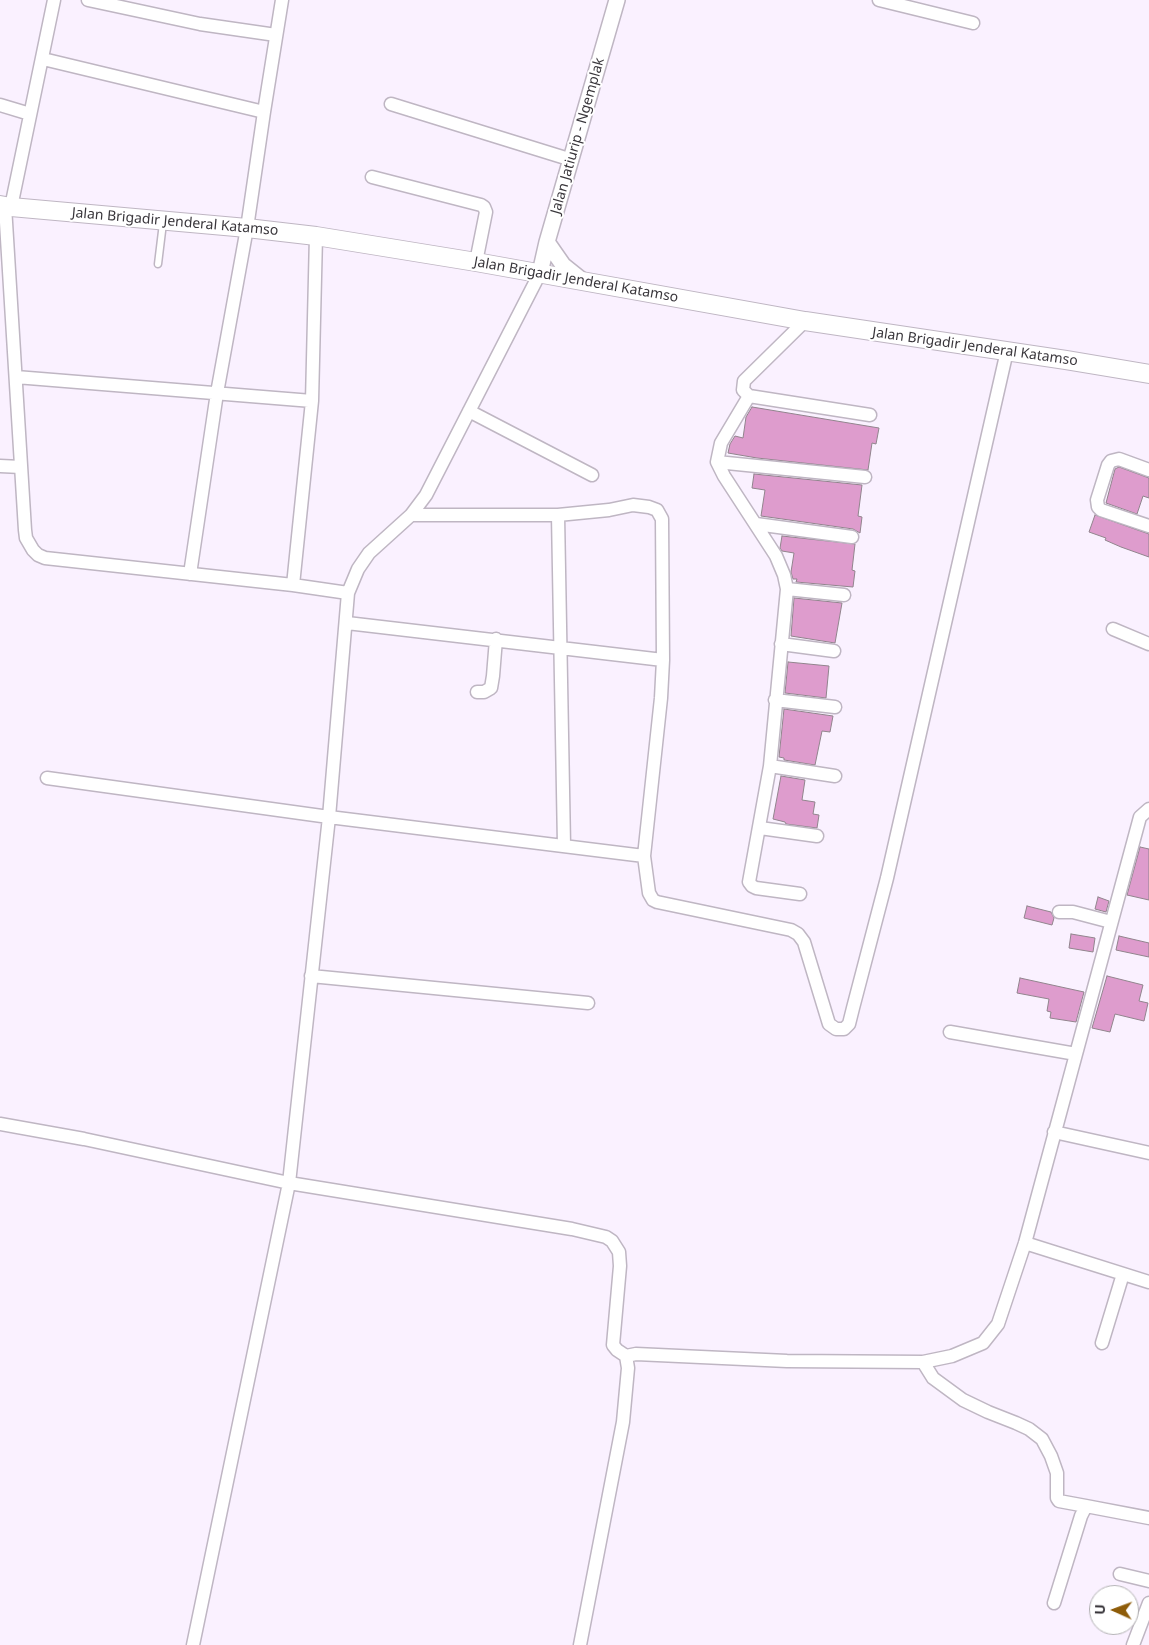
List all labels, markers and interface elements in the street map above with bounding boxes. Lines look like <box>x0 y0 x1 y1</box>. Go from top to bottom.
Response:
street label: Jalan Jatiurip - Ngemplak <box>548 56 608 216</box>
street label: Jalan Brigadir Jenderal Katamso <box>71 205 279 239</box>
street label: Jalan Brigadir Jenderal Katamso <box>473 254 679 306</box>
street label: Jalan Brigadir Jenderal Katamso <box>871 324 1079 370</box>
north arrow <box>1089 1585 1139 1635</box>
text: U <box>1090 1604 1109 1615</box>

